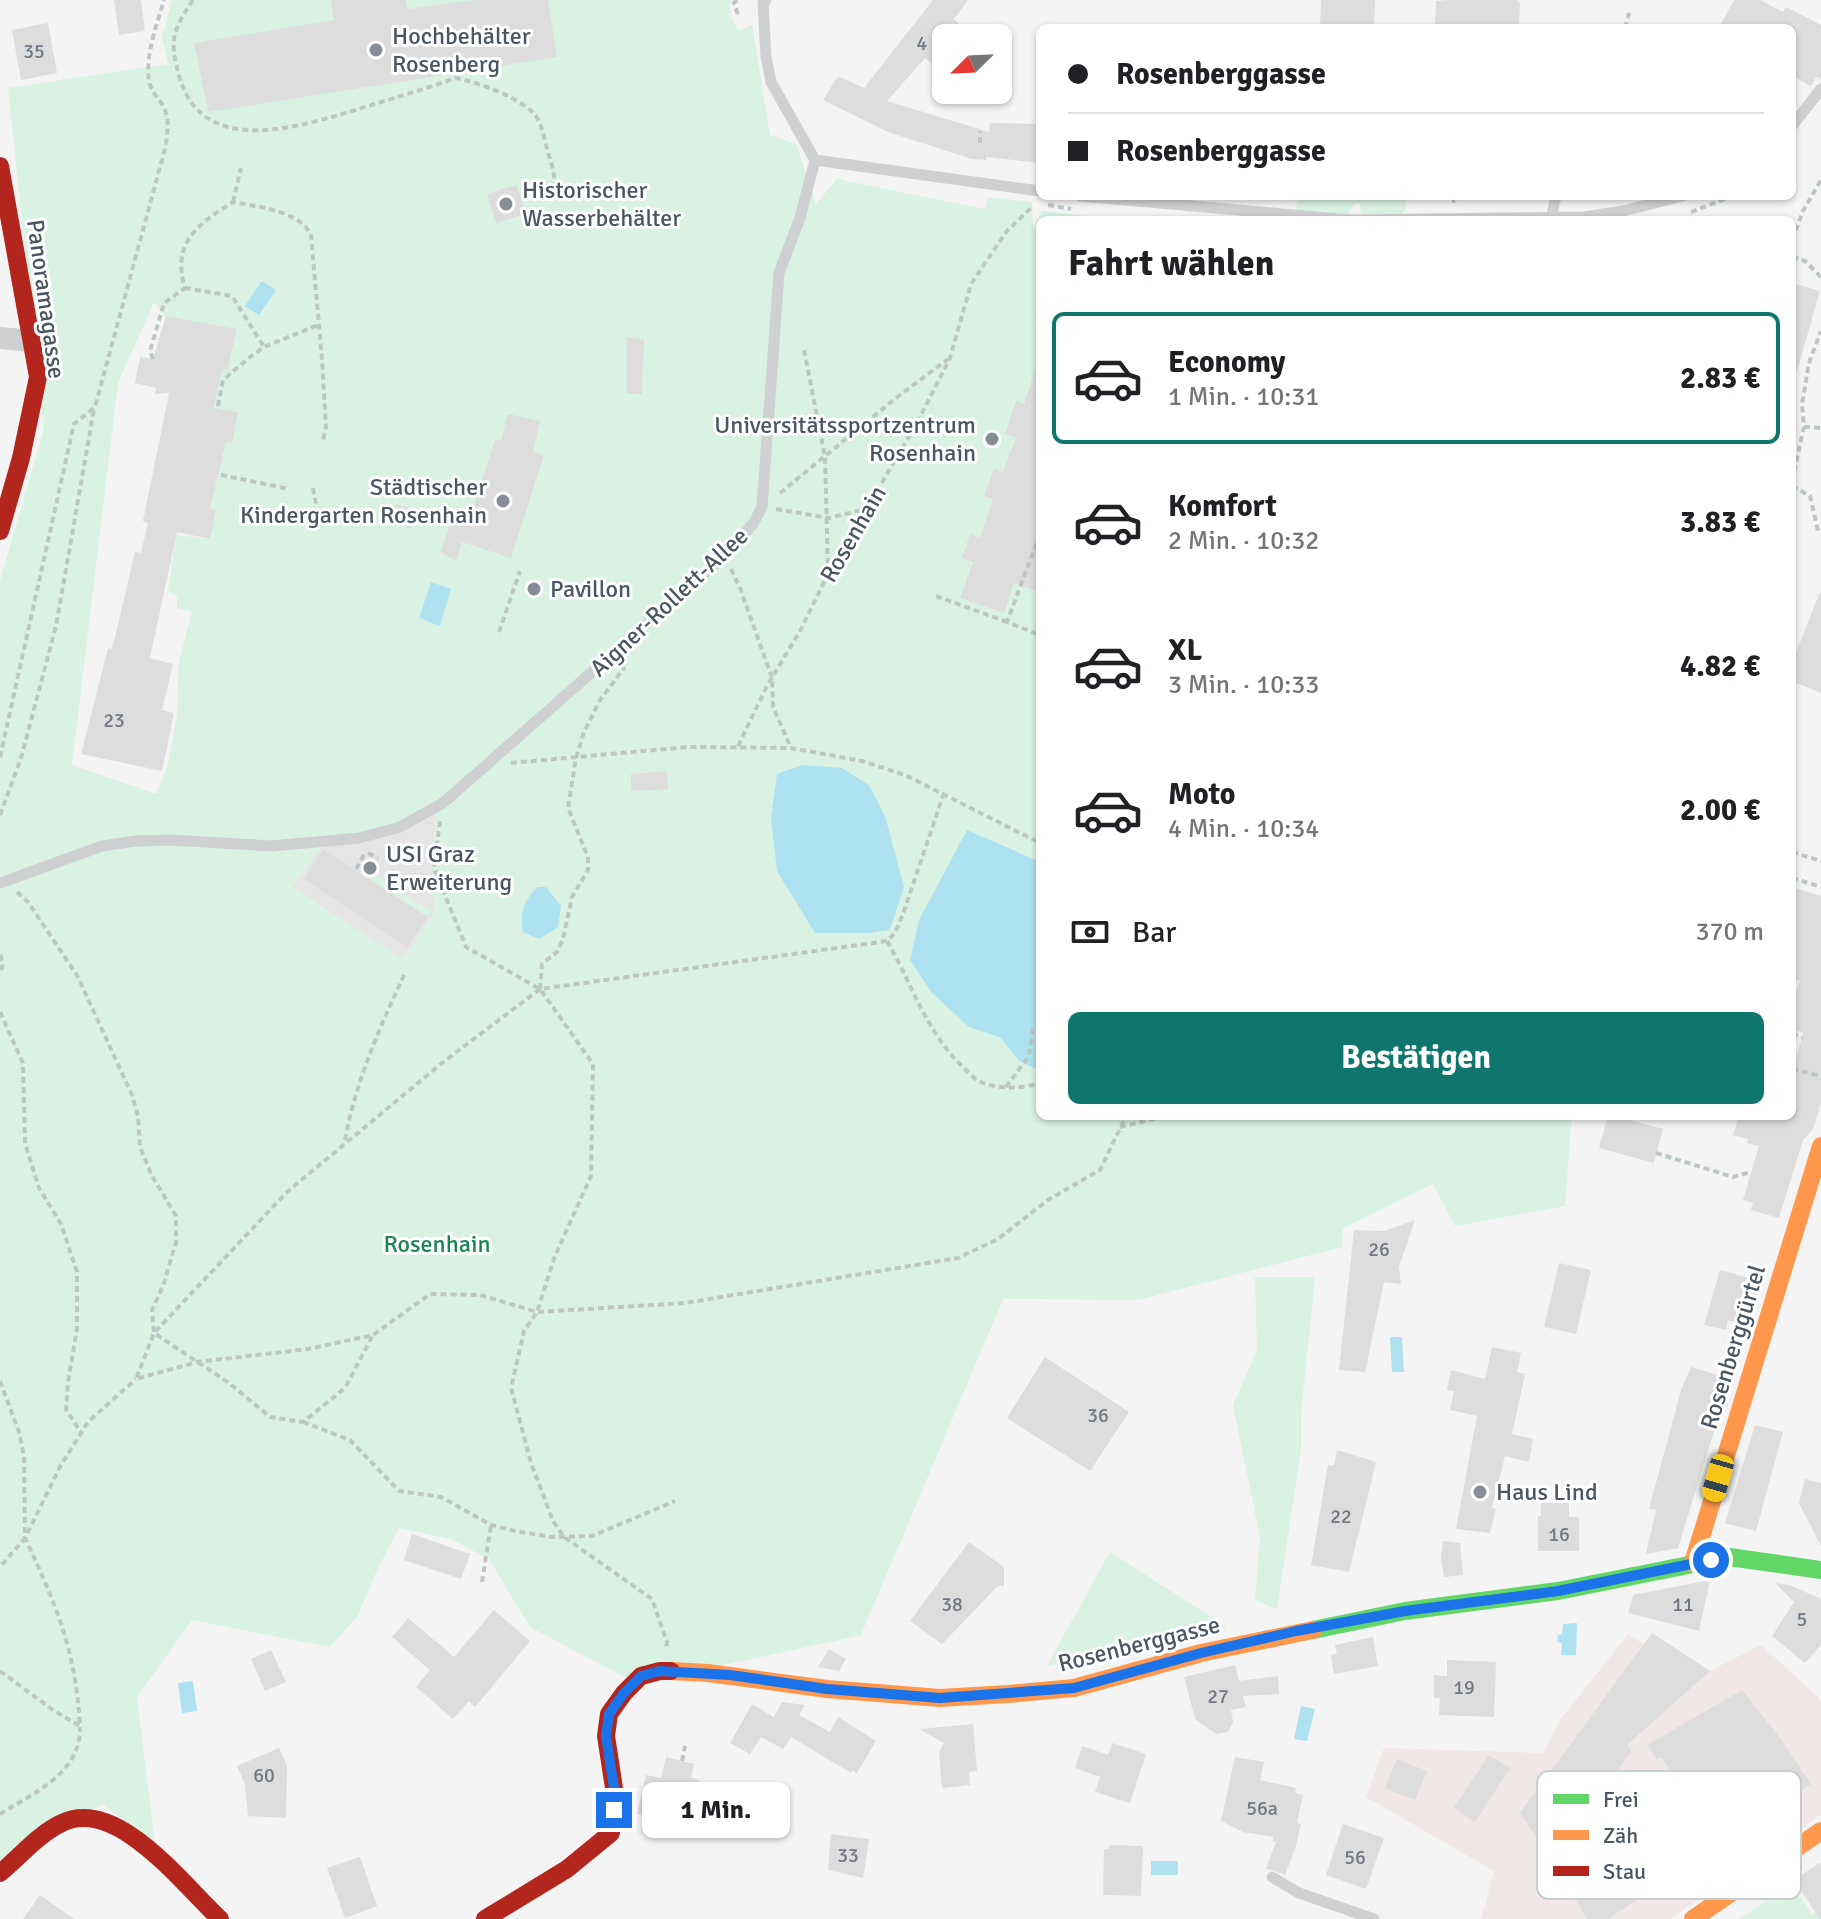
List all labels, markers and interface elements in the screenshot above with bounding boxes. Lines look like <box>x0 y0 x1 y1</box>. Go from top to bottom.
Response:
place label: Hochbehälter Rosenberg <box>392 21 531 79</box>
north arrow <box>932 24 1012 104</box>
map controls <box>932 24 1012 104</box>
house number: 4 <box>917 31 928 56</box>
house number: 35 <box>23 39 45 64</box>
marker: Hochbehälter Rosenberg <box>367 41 385 59</box>
text: Rosenberggasse <box>1116 56 1326 93</box>
text: Rosenberggasse <box>1116 133 1326 170</box>
place label: Historischer Wasserbehälter <box>522 175 681 233</box>
marker: Historischer Wasserbehälter <box>497 195 515 213</box>
street label: Panoramagasse <box>20 217 72 381</box>
text: Fahrt wählen <box>1068 241 1274 286</box>
icon: car <box>1072 342 1144 414</box>
text: Economy <box>1168 344 1285 381</box>
text: 2.83 € <box>1680 360 1760 397</box>
text: 1 Min. · 10:31 <box>1168 381 1319 413</box>
place label: Universitätssportzentrum Rosenhain <box>714 410 976 468</box>
marker: Universitätssportzentrum Rosenhain <box>983 430 1001 448</box>
place label: Städtischer Kindergarten Rosenhain <box>240 472 487 530</box>
street label: Rosenhain <box>813 480 893 588</box>
icon: car <box>1072 486 1144 558</box>
text: Komfort <box>1168 488 1277 525</box>
marker: Städtischer Kindergarten Rosenhain <box>494 492 512 510</box>
text: 3.83 € <box>1680 504 1760 541</box>
street label: Aigner-Rollett-Allee <box>584 521 754 683</box>
text: 2 Min. · 10:32 <box>1168 525 1319 557</box>
place label: Pavillon <box>550 574 631 604</box>
marker: Pavillon <box>525 580 543 598</box>
icon: car <box>1072 630 1144 702</box>
text: XL <box>1168 632 1202 669</box>
text: 4.82 € <box>1680 648 1760 685</box>
text: 3 Min. · 10:33 <box>1168 669 1319 701</box>
house number: 23 <box>103 708 125 733</box>
icon: car <box>1072 774 1144 846</box>
text: Moto <box>1168 776 1235 813</box>
text: 2.00 € <box>1680 792 1760 829</box>
text: 4 Min. · 10:34 <box>1168 813 1319 845</box>
place label: USI Graz Erweiterung <box>386 839 512 897</box>
marker: USI Graz Erweiterung <box>361 859 379 877</box>
icon: cash <box>1068 910 1112 954</box>
text: Bar <box>1132 914 1176 951</box>
text: 370 m <box>1695 916 1764 948</box>
button: Bestätigen <box>1068 1012 1764 1104</box>
park label: Rosenhain <box>383 1229 491 1259</box>
house number: 26 <box>1368 1237 1390 1262</box>
street label: Rosenberggürtel <box>1694 1261 1772 1433</box>
house number: 36 <box>1087 1403 1109 1428</box>
car <box>1700 1452 1736 1504</box>
place label: Haus Lind <box>1496 1477 1598 1507</box>
marker: Haus Lind <box>1471 1483 1489 1501</box>
house number: 22 <box>1330 1504 1352 1529</box>
house number: 16 <box>1548 1522 1570 1547</box>
route start <box>1693 1542 1729 1578</box>
house number: 38 <box>941 1592 963 1617</box>
house number: 11 <box>1672 1592 1694 1617</box>
house number: 5 <box>1797 1607 1807 1632</box>
street label: Rosenberggasse <box>1055 1609 1223 1679</box>
house number: 19 <box>1453 1675 1475 1700</box>
house number: 27 <box>1207 1684 1229 1709</box>
house number: 60 <box>253 1763 275 1788</box>
legend <box>1537 1771 1801 1899</box>
callout: 1 Min. <box>642 1782 790 1838</box>
text: Frei <box>1603 1786 1639 1813</box>
route end <box>596 1792 632 1828</box>
text: 1 Min. <box>681 1794 751 1826</box>
house number: 56a <box>1246 1796 1278 1821</box>
text: Zäh <box>1603 1822 1638 1849</box>
house number: 33 <box>837 1843 859 1868</box>
house number: 56 <box>1344 1845 1366 1870</box>
text: Stau <box>1603 1858 1646 1885</box>

